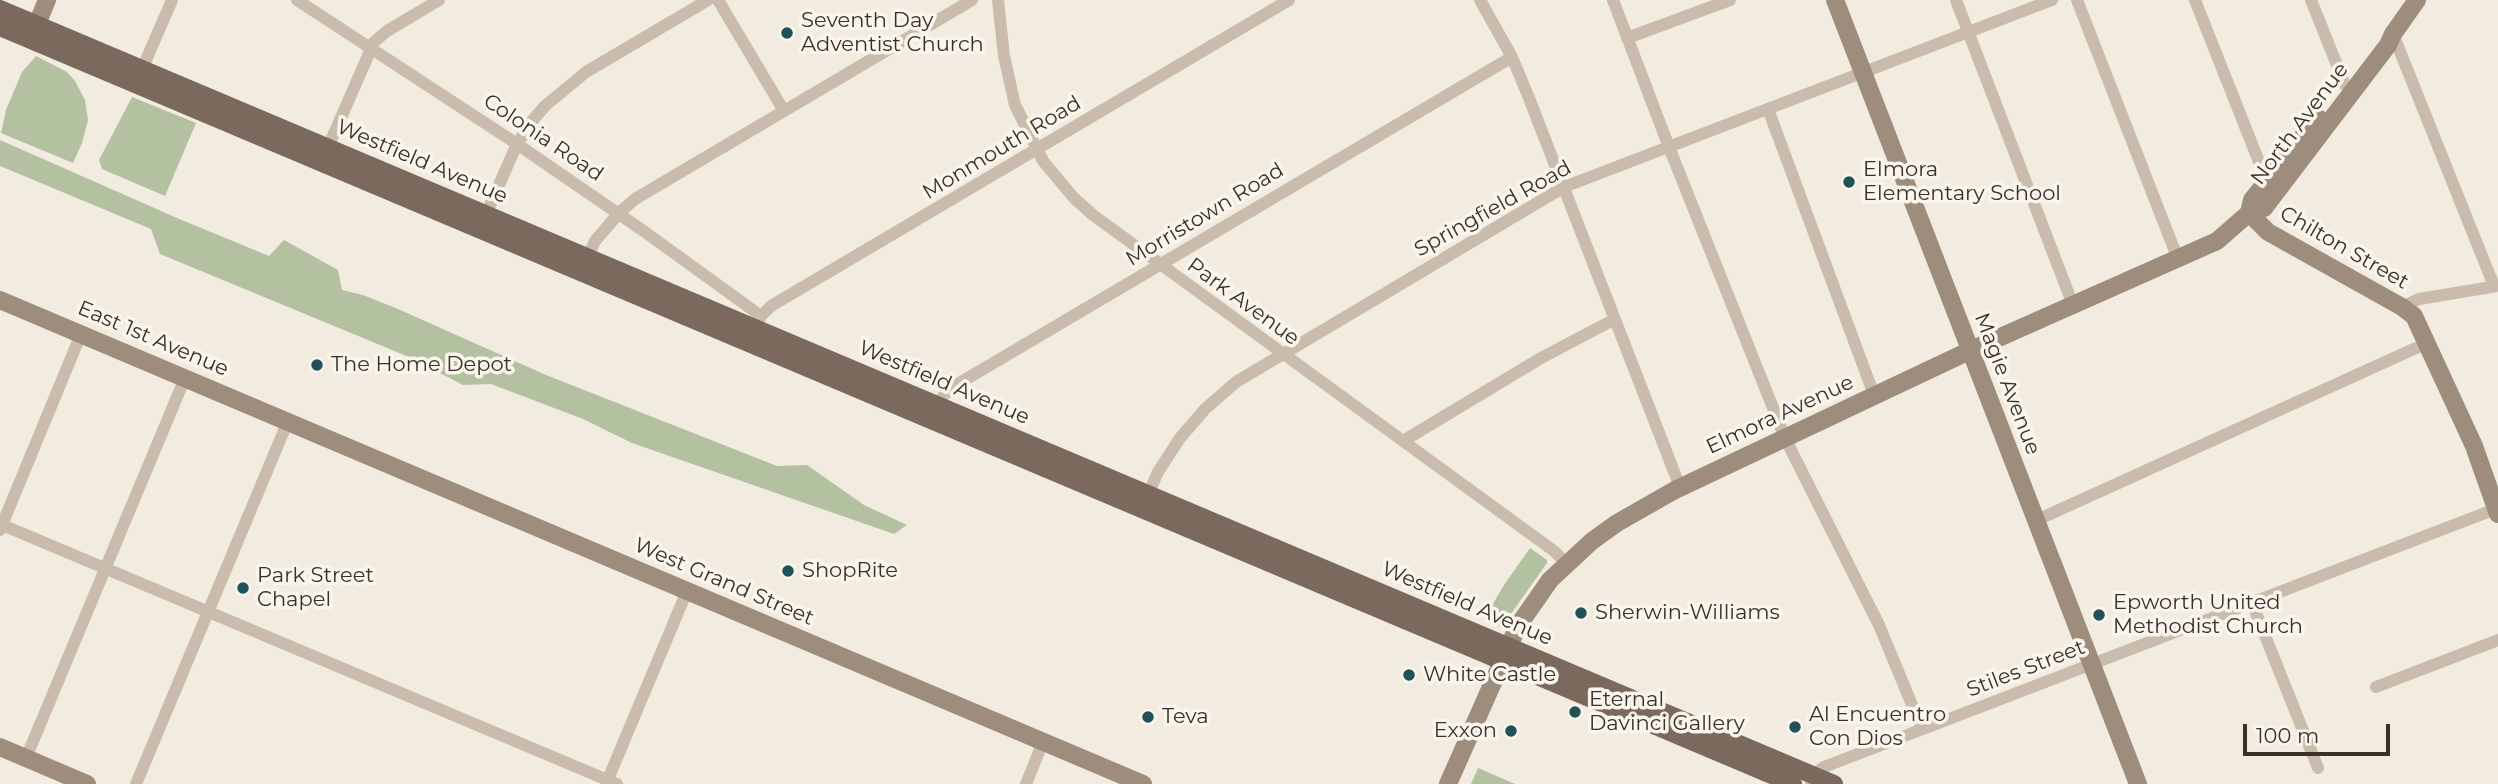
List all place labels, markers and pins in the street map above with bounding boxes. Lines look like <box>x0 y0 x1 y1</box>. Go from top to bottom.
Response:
place label: Seventh Day Adventist Church <box>801 8 984 58</box>
marker: Seventh Day Adventist Church <box>779 25 795 41</box>
place label: Elmora Elementary School <box>1863 157 2061 207</box>
marker: Elmora Elementary School <box>1841 174 1857 190</box>
place label: The Home Depot <box>331 352 512 378</box>
marker: The Home Depot <box>309 357 325 373</box>
place label: ShopRite <box>802 558 898 584</box>
place label: Park Street Chapel <box>257 563 374 613</box>
marker: ShopRite <box>780 563 796 579</box>
marker: Park Street Chapel <box>235 580 251 596</box>
place label: Epworth United Methodist Church <box>2113 590 2303 640</box>
place label: Sherwin-Williams <box>1595 600 1780 626</box>
marker: Sherwin-Williams <box>1573 605 1589 621</box>
marker: Epworth United Methodist Church <box>2091 607 2107 623</box>
place label: White Castle <box>1423 662 1556 688</box>
marker: White Castle <box>1401 667 1417 683</box>
place label: Eternal Davinci Gallery <box>1589 687 1745 737</box>
place label: Al Encuentro Con Dios <box>1809 702 1946 752</box>
place label: Teva <box>1162 704 1209 730</box>
marker: Eternal Davinci Gallery <box>1567 704 1583 720</box>
marker: Teva <box>1140 709 1156 725</box>
place label: Exxon <box>1434 718 1497 744</box>
marker: Al Encuentro Con Dios <box>1787 719 1803 735</box>
marker: Exxon <box>1503 723 1519 739</box>

